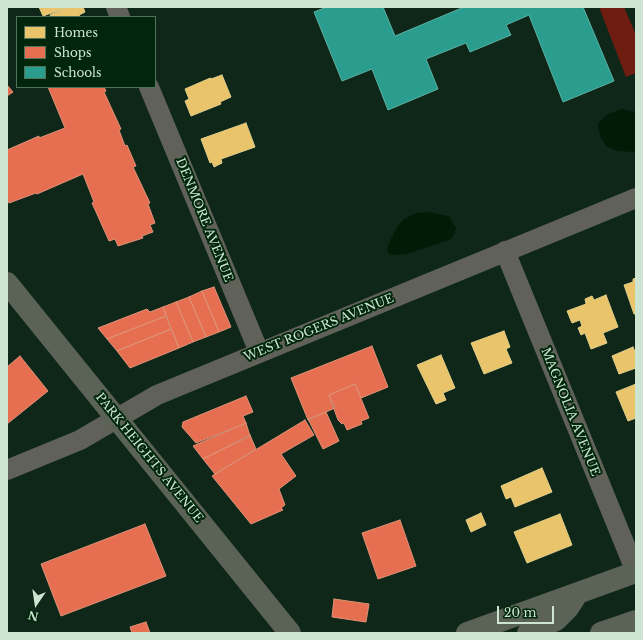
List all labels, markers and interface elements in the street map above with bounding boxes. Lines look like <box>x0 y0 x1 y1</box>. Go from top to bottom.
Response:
legend <box>16 16 156 88</box>
text: Homes <box>54 25 98 40</box>
text: Shops <box>54 45 91 60</box>
text: Schools <box>54 65 101 80</box>
street label: DENMORE AVENUE <box>173 156 235 284</box>
street label: WEST ROGERS AVENUE <box>242 291 396 365</box>
street label: MAGNOLIA AVENUE <box>538 346 602 478</box>
street label: PARK HEIGHTS AVENUE <box>92 390 206 526</box>
north arrow <box>16 584 56 624</box>
scale bar <box>499 598 556 624</box>
text: 20 m <box>504 605 536 620</box>
text: N <box>27 608 40 624</box>

